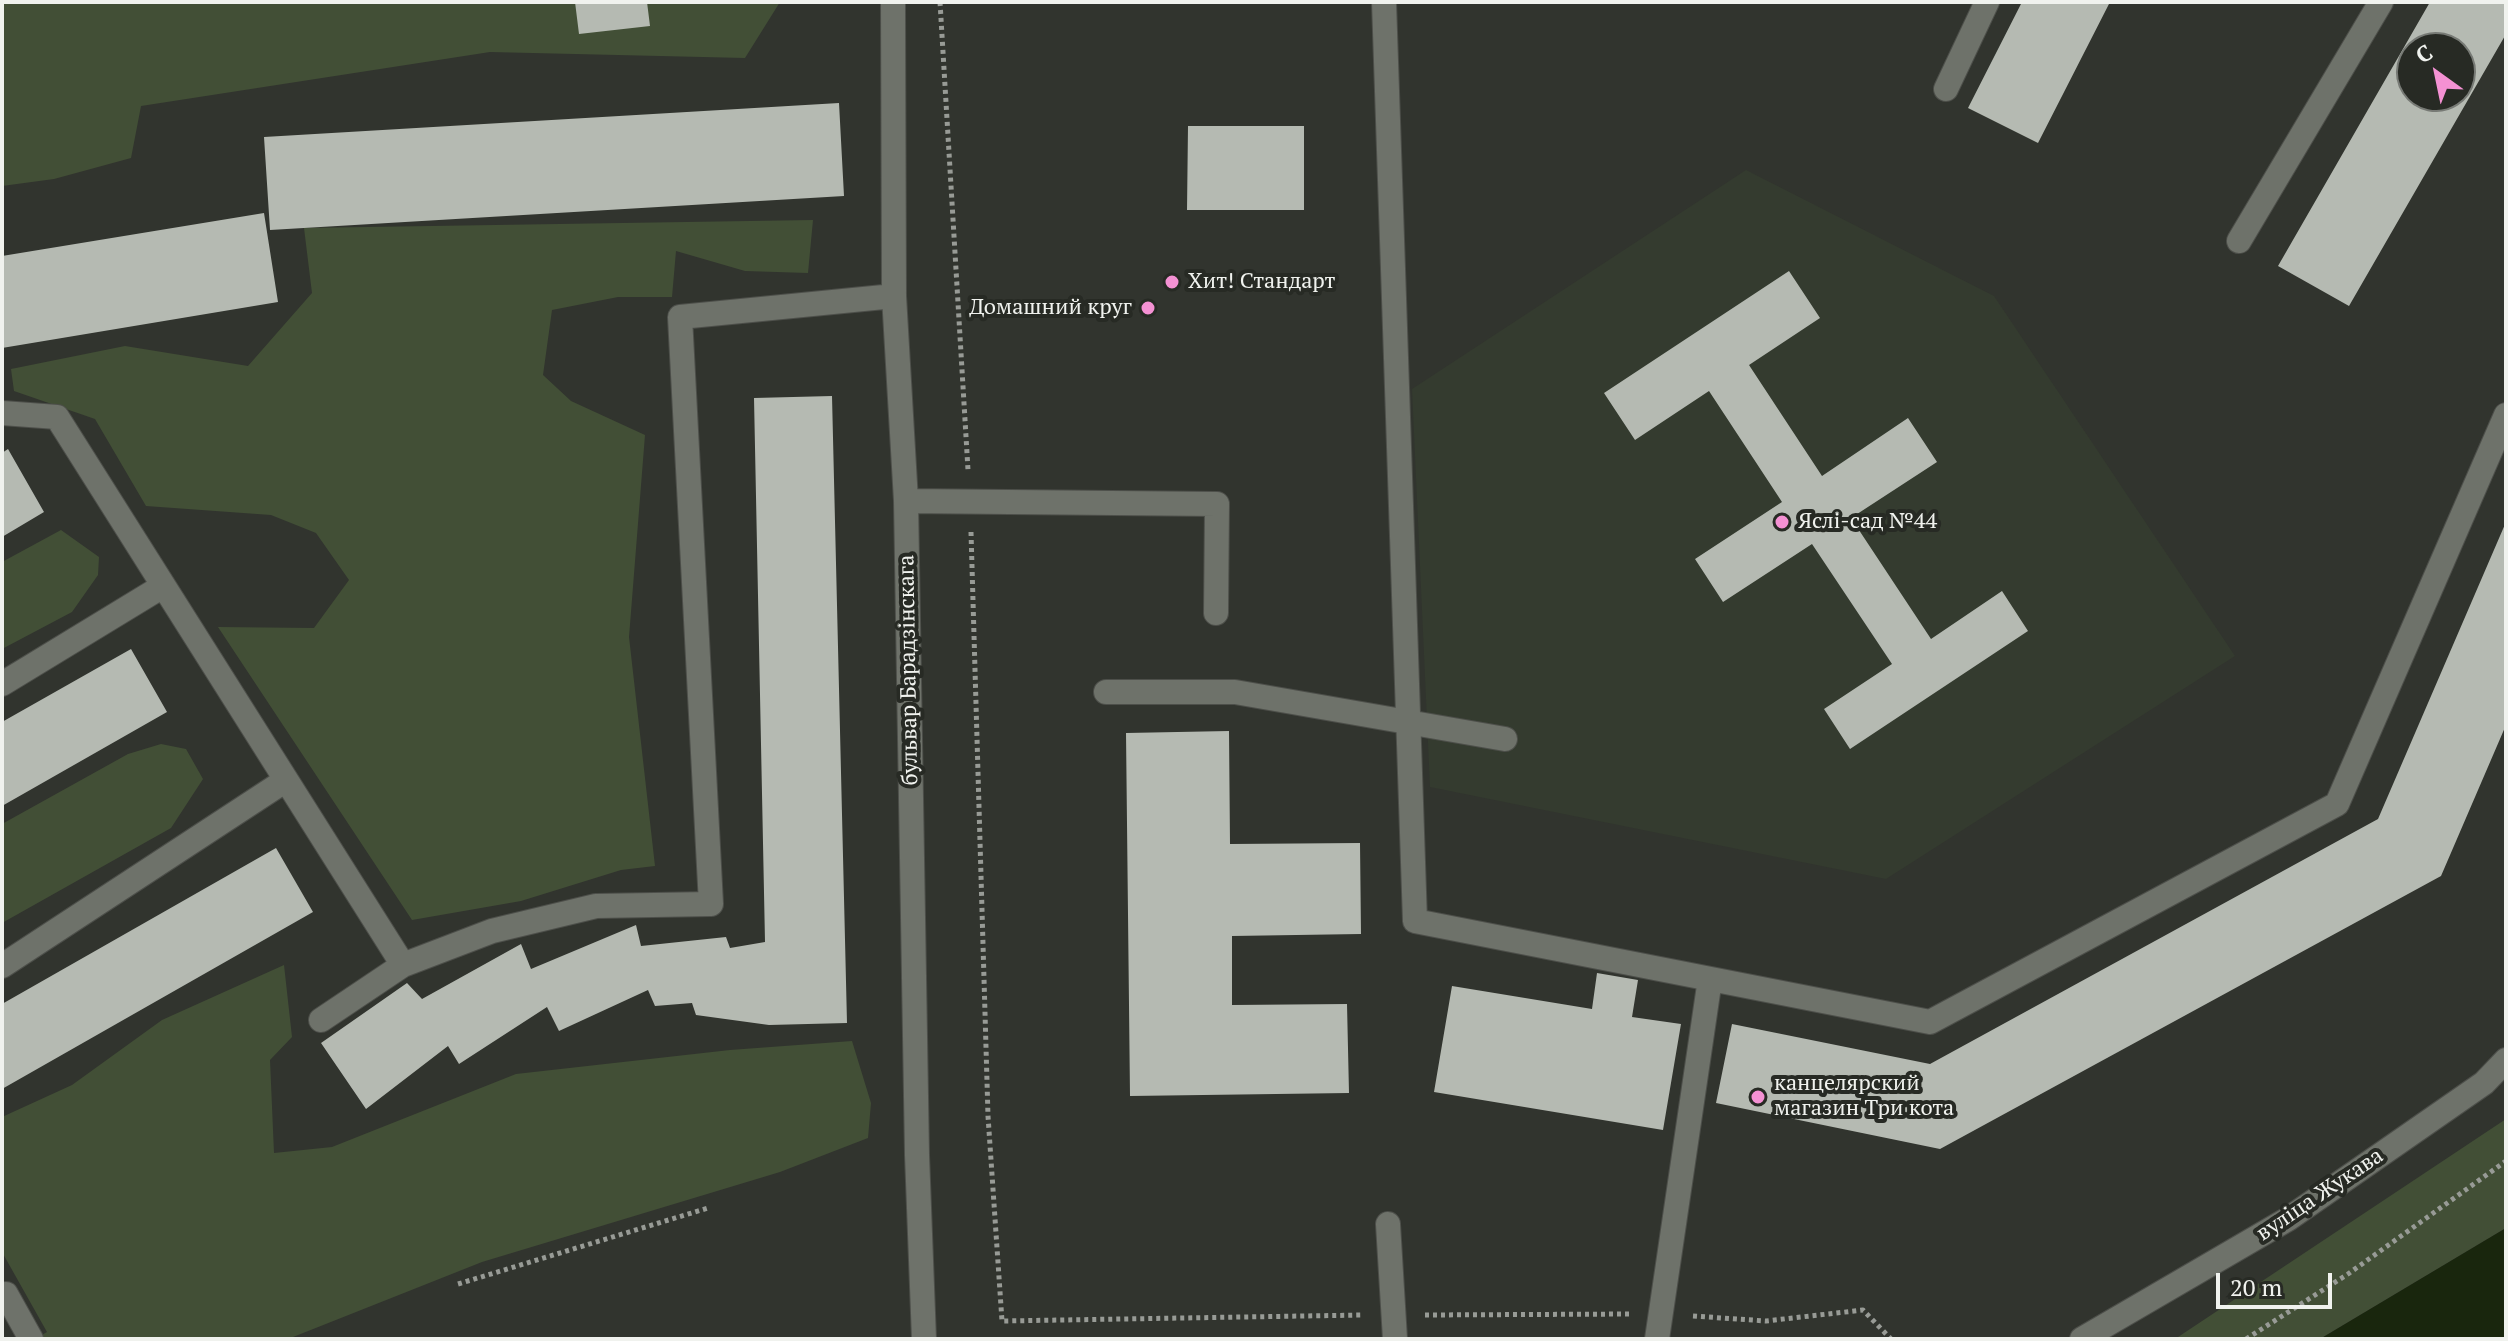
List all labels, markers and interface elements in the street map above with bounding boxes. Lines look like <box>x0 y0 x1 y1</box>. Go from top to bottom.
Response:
north arrow <box>2396 32 2476 112</box>
text: С <box>2410 37 2438 69</box>
place label: Хит! Стандарт <box>1188 269 1335 295</box>
marker: Хит! Стандарт <box>1163 273 1181 291</box>
place label: Домашний круг <box>969 295 1132 321</box>
marker: Домашний круг <box>1139 299 1157 317</box>
place label: Яслі-сад №44 <box>1798 509 1937 535</box>
marker: Яслі-сад №44 <box>1773 513 1791 531</box>
street label: бульвар Барадзінскага <box>894 554 924 786</box>
place label: канцелярский магазин Три кота <box>1774 1071 1954 1122</box>
marker: канцелярский магазин Три кота <box>1749 1088 1767 1106</box>
street label: вуліца Жукава <box>2252 1143 2388 1247</box>
scale bar <box>2220 1257 2336 1307</box>
text: 20 m <box>2230 1271 2282 1303</box>

